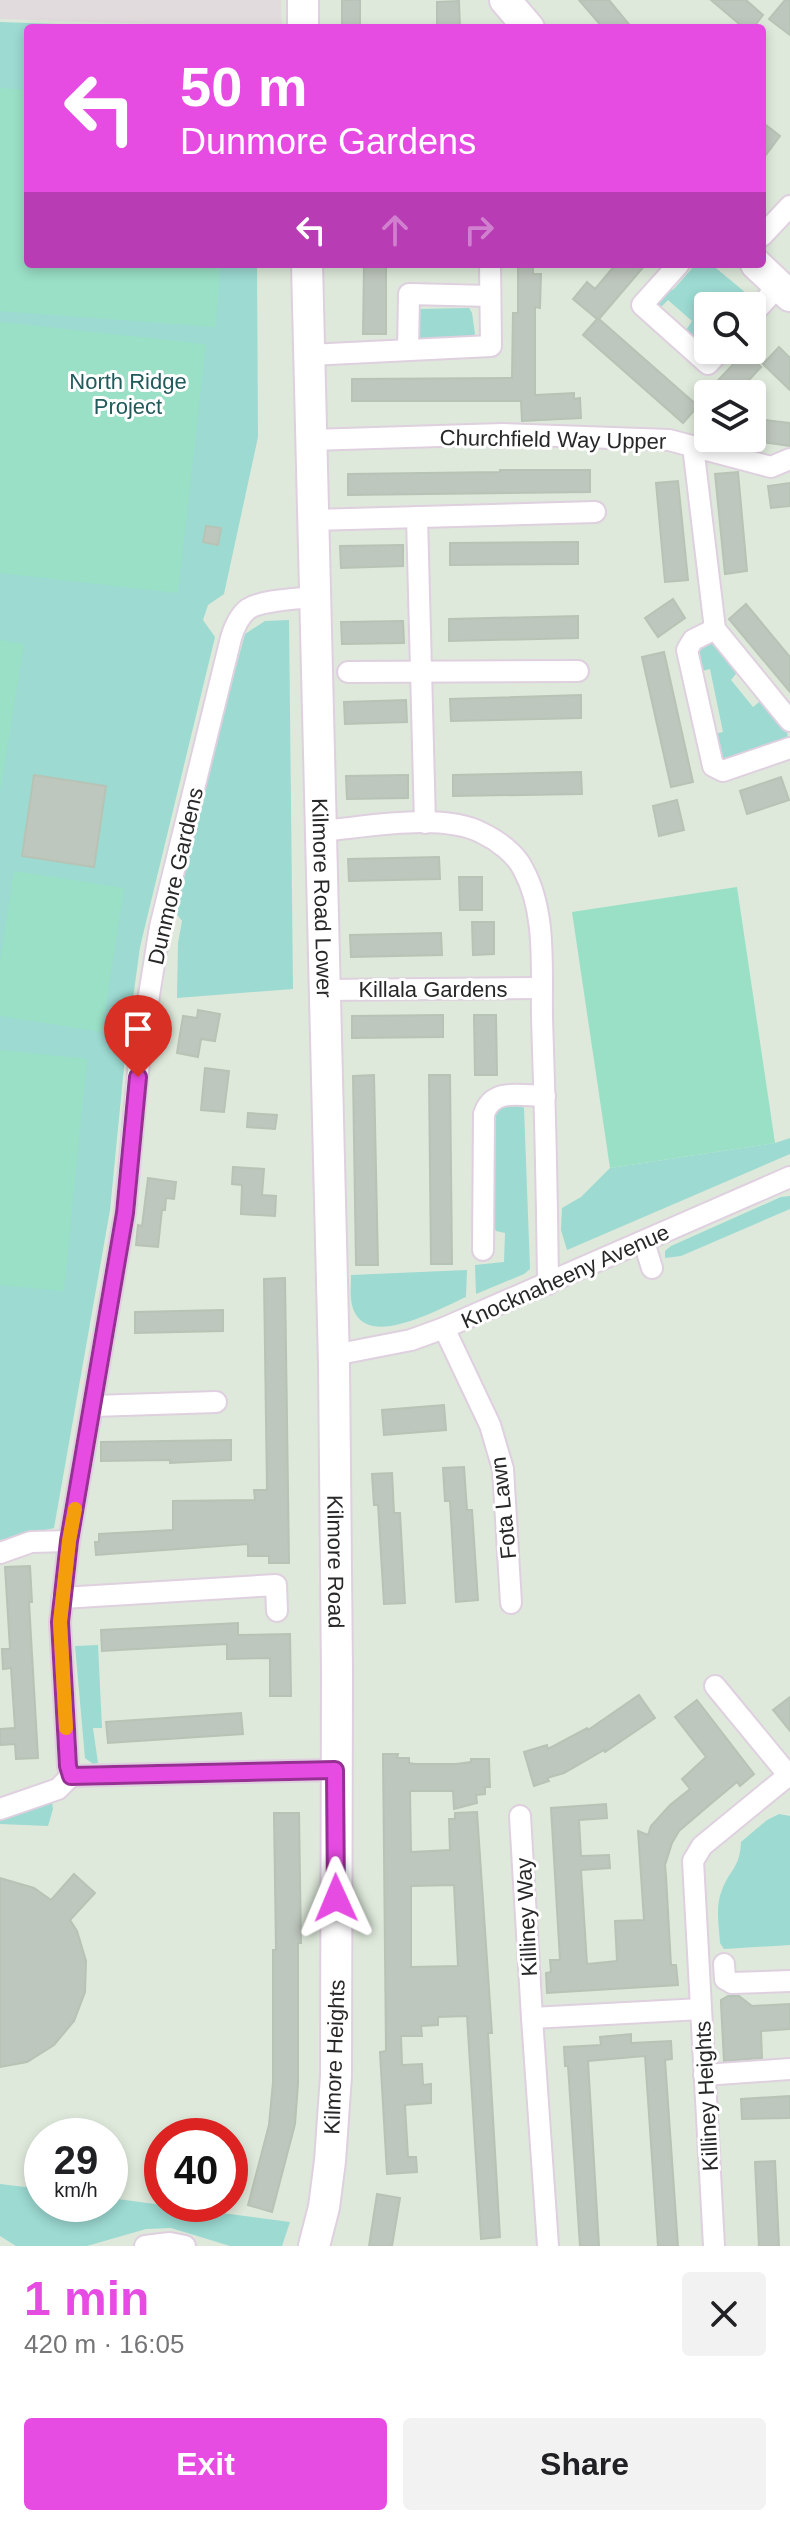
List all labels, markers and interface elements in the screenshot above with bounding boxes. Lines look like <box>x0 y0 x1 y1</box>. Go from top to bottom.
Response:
text: 50 m <box>180 55 308 118</box>
icon: left <box>48 56 152 160</box>
text: Dunmore Gardens <box>180 121 476 162</box>
icon: left <box>289 208 333 252</box>
icon: ahead <box>373 208 417 252</box>
icon: right <box>457 208 501 252</box>
map controls <box>694 292 766 452</box>
button: search <box>694 292 766 364</box>
park label: North Ridge Project <box>69 369 187 419</box>
button: layers <box>694 380 766 452</box>
street label: Churchfield Way Upper <box>439 425 666 454</box>
street label: Dunmore Gardens <box>143 785 208 967</box>
street label: Kilmore Road Lower <box>307 798 337 998</box>
street label: Killala Gardens <box>358 977 508 1002</box>
pin <box>104 995 172 1077</box>
icon: arrive <box>116 1007 160 1051</box>
street label: Knocknaheeny Avenue <box>457 1219 673 1334</box>
street label: Fota Lawn <box>486 1456 521 1560</box>
street label: Kilmore Road <box>322 1495 349 1628</box>
position arrow <box>294 1856 378 1940</box>
street label: Killiney Way <box>511 1857 542 1977</box>
street label: Kilmore Heights <box>319 1979 350 2135</box>
street label: Killiney Heights <box>690 2020 723 2172</box>
speed limit sign: 40 <box>144 2118 248 2222</box>
text: 29 <box>54 2138 98 2182</box>
text: km/h <box>54 2179 98 2201</box>
text: 1 min <box>24 2272 149 2325</box>
button: close <box>682 2272 766 2356</box>
text: 420 m · 16:05 <box>24 2329 184 2359</box>
button: Exit <box>24 2418 387 2510</box>
button: Share <box>403 2418 766 2510</box>

